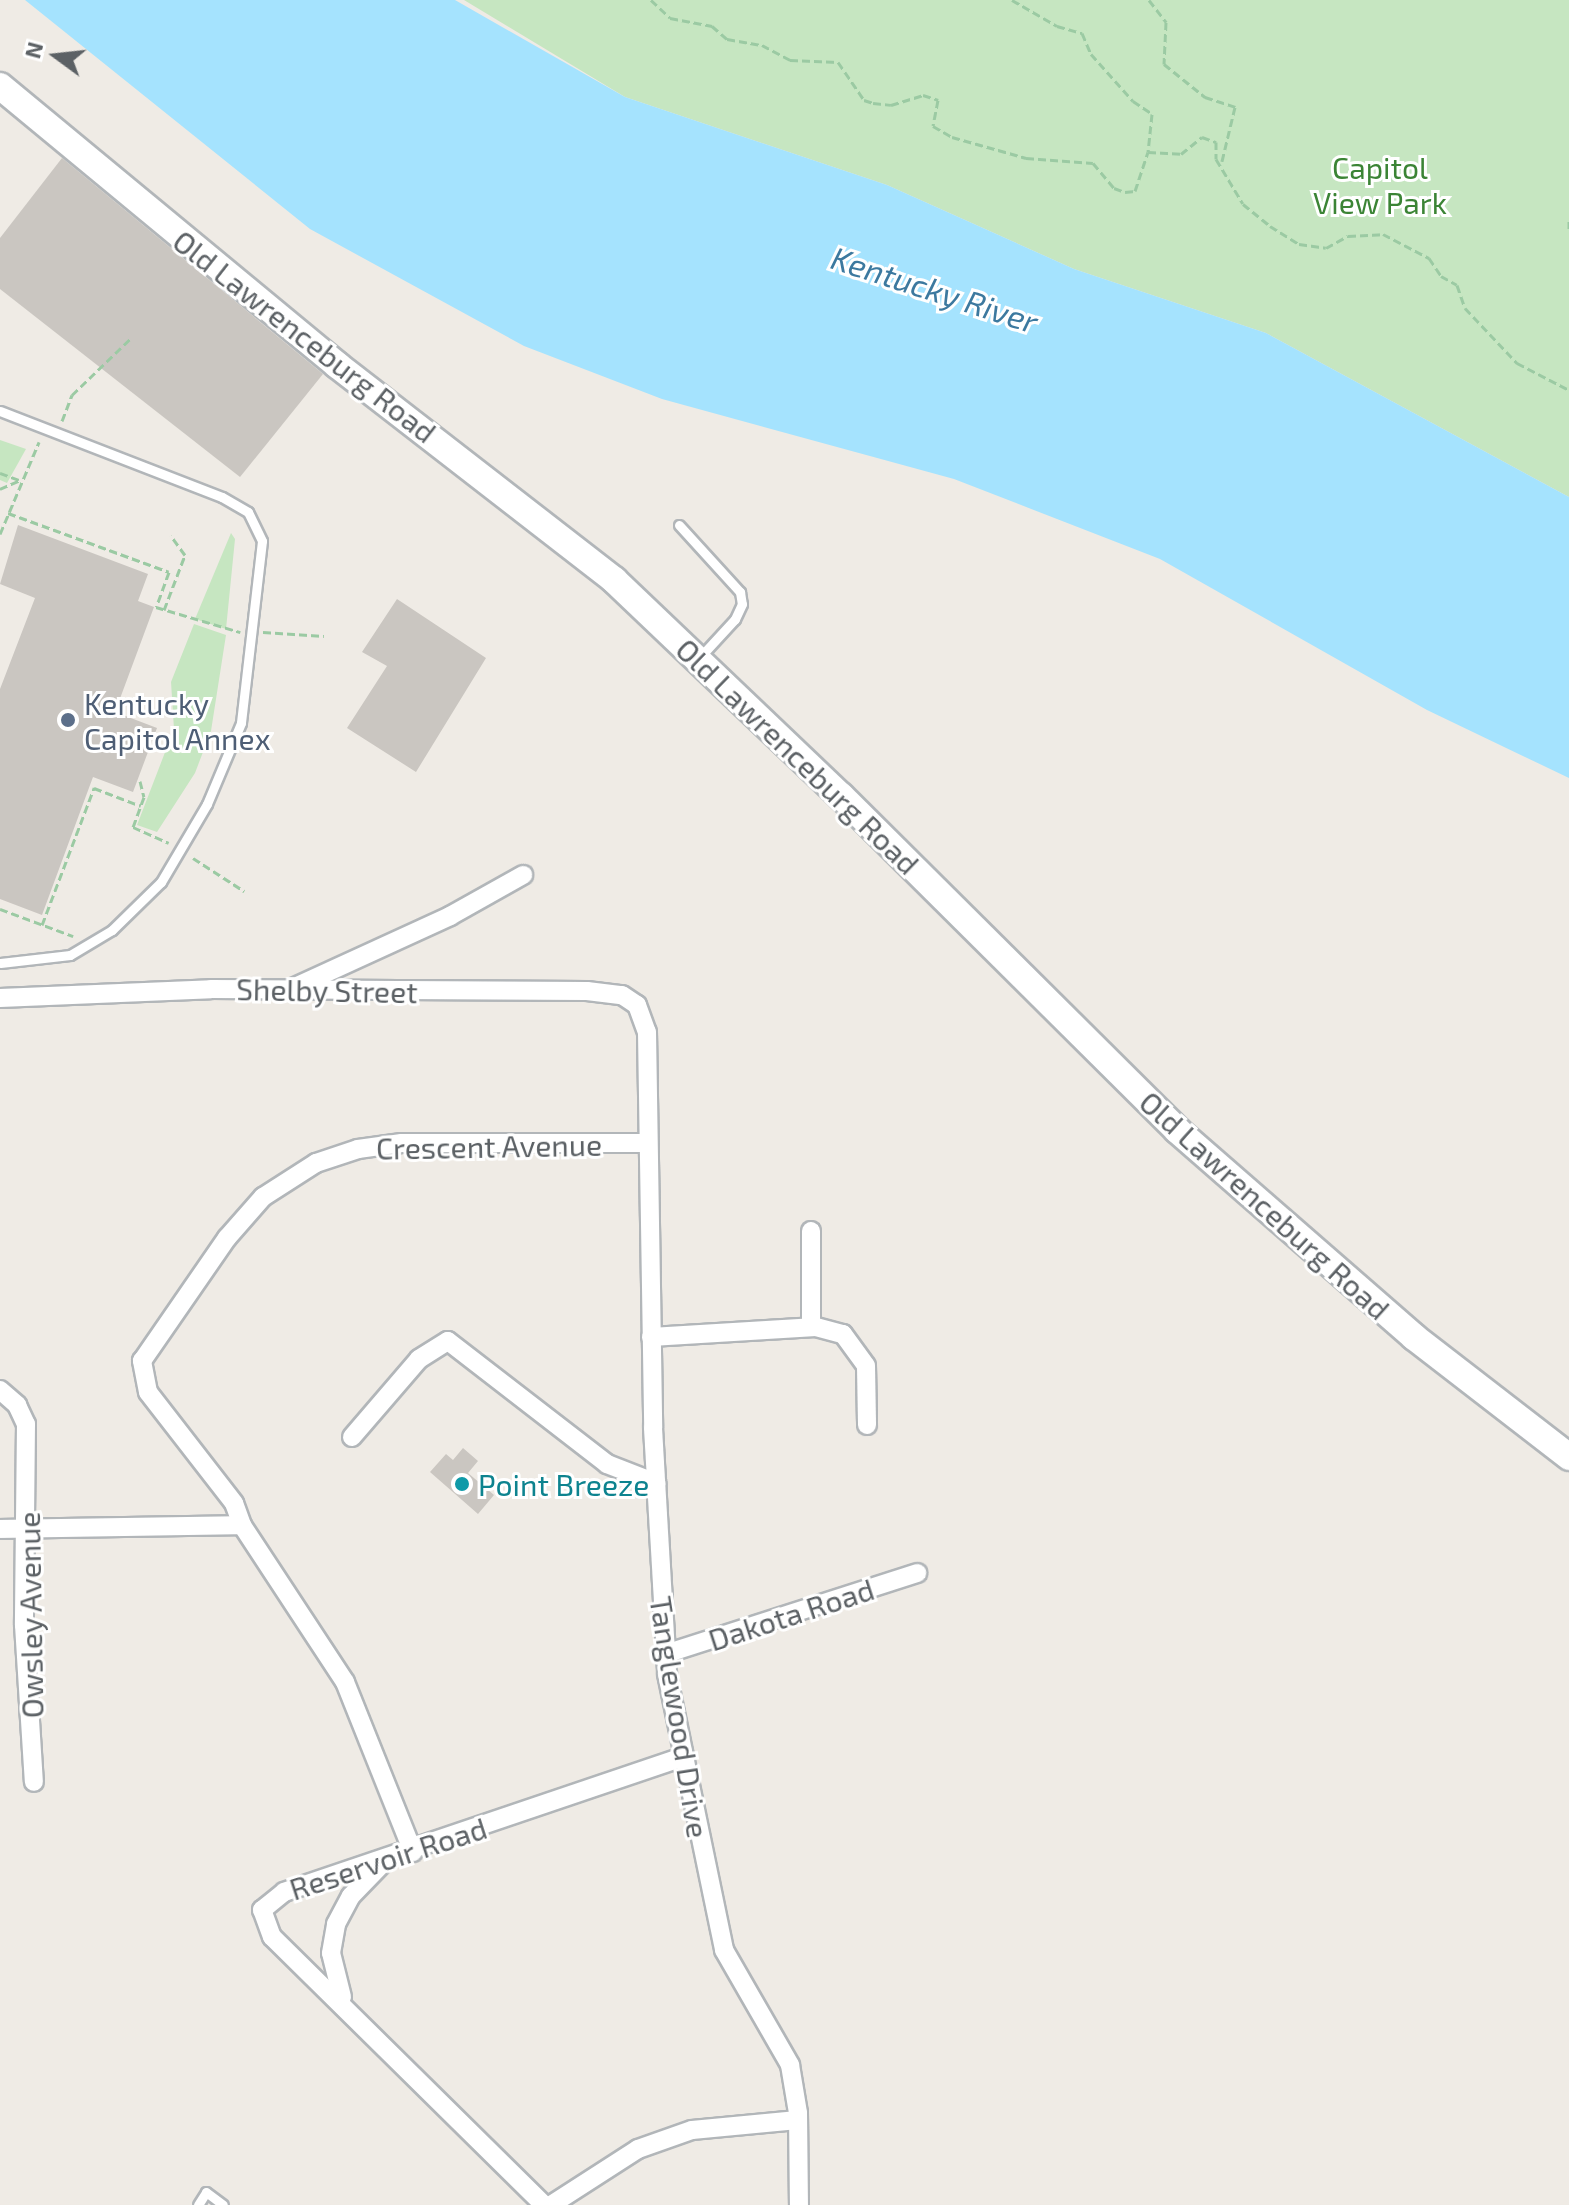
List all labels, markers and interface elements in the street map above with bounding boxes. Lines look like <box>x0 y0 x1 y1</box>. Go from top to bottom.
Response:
north arrow <box>16 16 96 96</box>
text: N <box>18 39 47 61</box>
park label: Capitol View Park <box>1313 149 1447 220</box>
street label: Old Lawrenceburg Road <box>166 222 444 450</box>
water label: Kentucky River <box>827 237 1043 341</box>
street label: Old Lawrenceburg Road <box>669 631 927 881</box>
place label: Kentucky Capitol Annex <box>84 685 272 756</box>
marker: Kentucky Capitol Annex <box>59 711 77 729</box>
street label: Shelby Street <box>236 970 418 1010</box>
street label: Old Lawrenceburg Road <box>1133 1083 1397 1327</box>
street label: Crescent Avenue <box>375 1126 603 1166</box>
place label: Point Breeze <box>478 1466 649 1502</box>
marker: Point Breeze <box>453 1475 471 1493</box>
street label: Owsley Avenue <box>10 1511 50 1719</box>
street label: Dakota Road <box>704 1570 878 1658</box>
street label: Tanglewood Drive <box>643 1594 717 1840</box>
street label: Reservoir Road <box>285 1809 491 1907</box>

